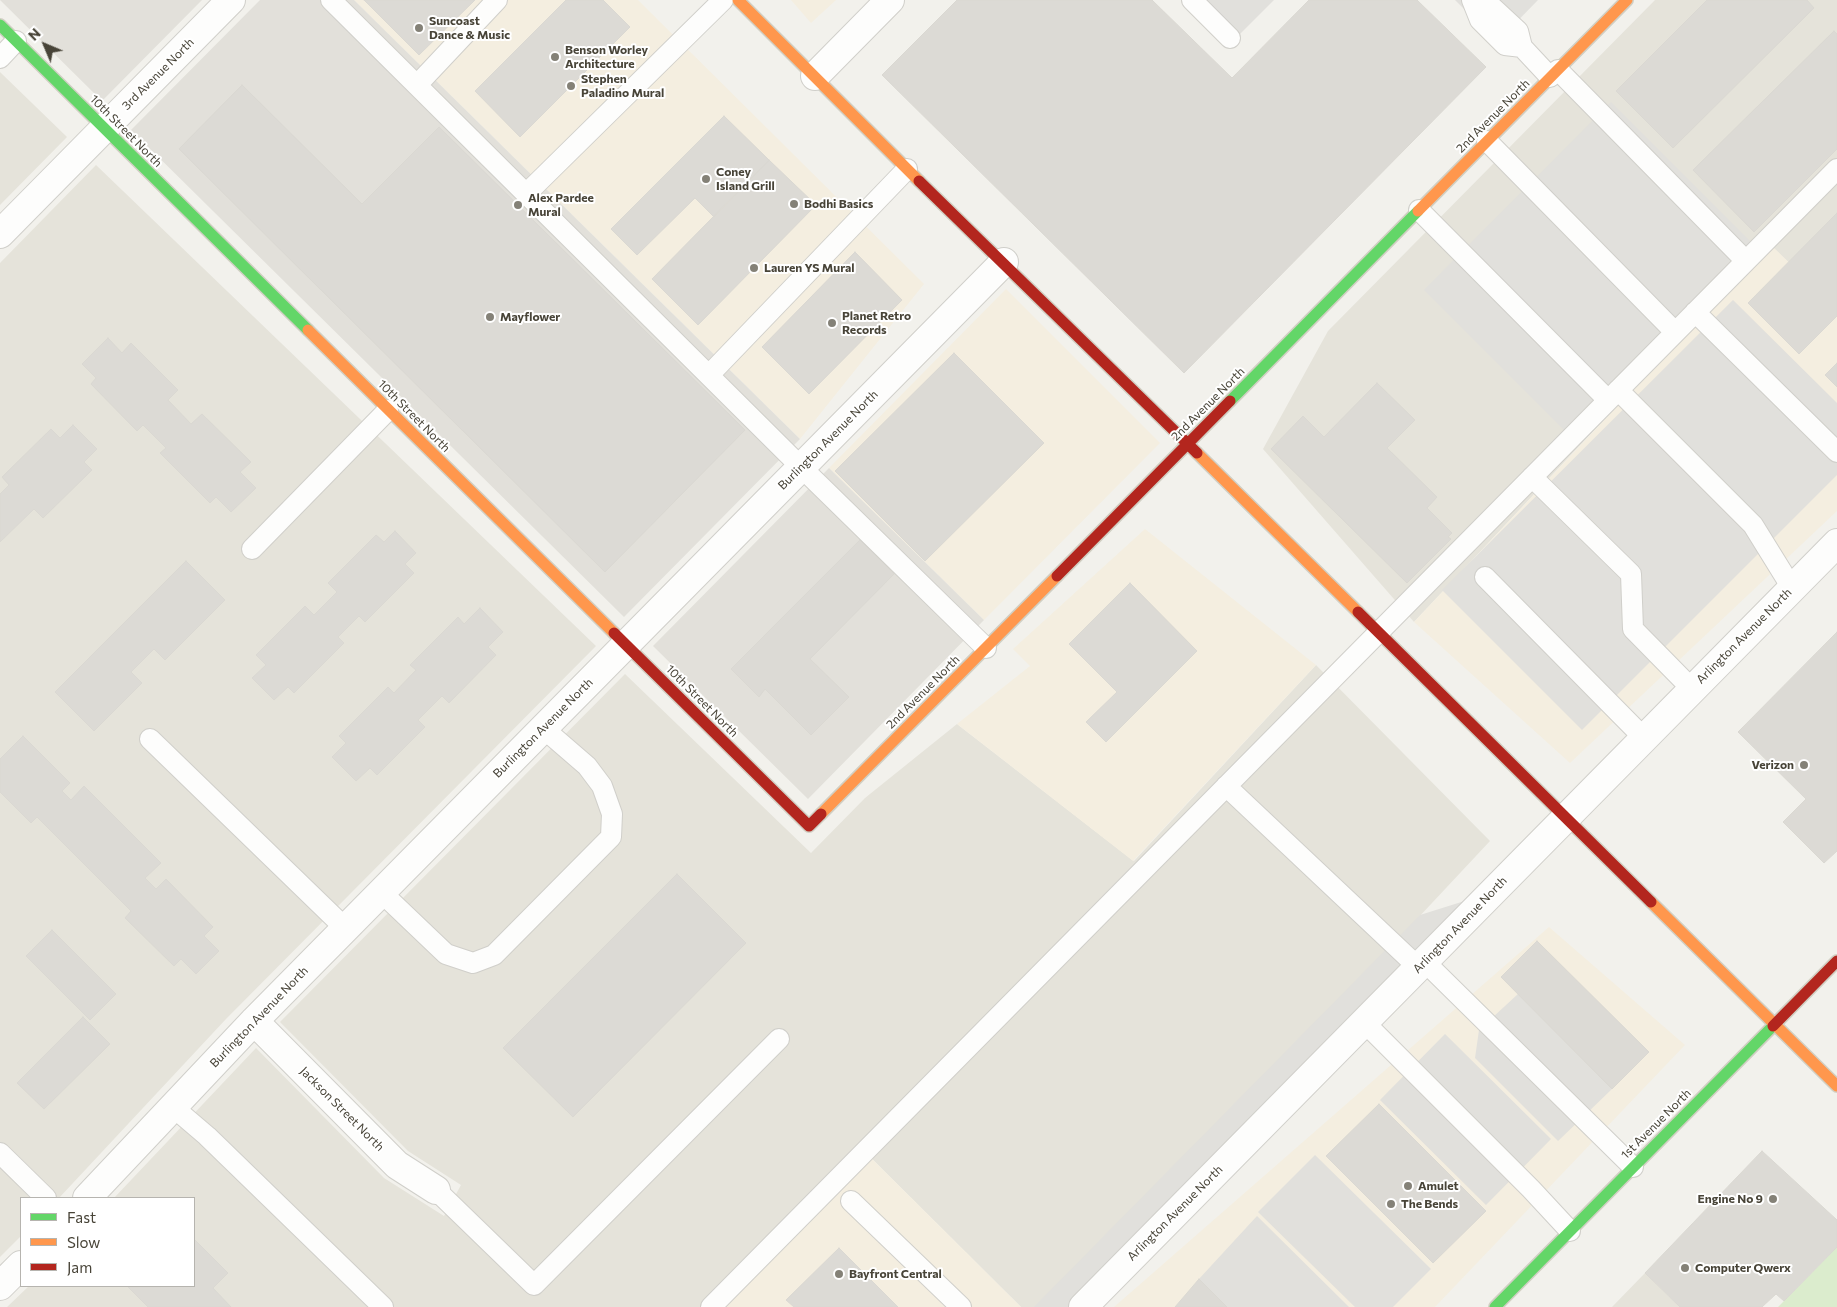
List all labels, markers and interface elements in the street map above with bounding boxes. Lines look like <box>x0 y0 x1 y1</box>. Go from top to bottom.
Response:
place label: Suncoast Dance & Music <box>429 14 510 42</box>
north arrow <box>20 20 70 70</box>
marker: Suncoast Dance & Music <box>413 22 425 34</box>
text: N <box>24 24 44 44</box>
street label: 3rd Avenue North <box>119 35 197 113</box>
place label: Benson Worley Architecture <box>565 43 648 71</box>
marker: Benson Worley Architecture <box>549 51 561 63</box>
place label: Stephen Paladino Mural <box>581 72 664 100</box>
street label: 2nd Avenue North <box>1453 76 1533 156</box>
marker: Stephen Paladino Mural <box>565 80 577 92</box>
street label: 10th Street North <box>87 92 165 170</box>
place label: Coney Island Grill <box>716 165 775 193</box>
marker: Coney Island Grill <box>700 173 712 185</box>
place label: Alex Pardee Mural <box>528 191 594 219</box>
place label: Bodhi Basics <box>804 197 873 211</box>
marker: Bodhi Basics <box>788 198 800 210</box>
marker: Alex Pardee Mural <box>512 199 524 211</box>
place label: Lauren YS Mural <box>764 261 855 275</box>
marker: Lauren YS Mural <box>748 262 760 274</box>
place label: Planet Retro Records <box>842 309 911 337</box>
place label: Mayflower <box>500 310 560 324</box>
marker: Mayflower <box>484 311 496 323</box>
marker: Planet Retro Records <box>826 317 838 329</box>
street label: 2nd Avenue North <box>1168 364 1248 444</box>
street label: 10th Street North <box>375 377 453 455</box>
street label: Burlington Avenue North <box>775 387 881 493</box>
street label: Arlington Avenue North <box>1693 585 1795 687</box>
street label: 2nd Avenue North <box>883 652 963 732</box>
street label: 10th Street North <box>663 662 741 740</box>
street label: Burlington Avenue North <box>490 675 596 781</box>
place label: Verizon <box>1751 758 1794 772</box>
marker: Verizon <box>1798 759 1810 771</box>
street label: Arlington Avenue North <box>1410 874 1510 976</box>
street label: Burlington Avenue North <box>207 963 311 1071</box>
street label: Jackson Street North <box>297 1064 387 1154</box>
street label: 1st Avenue North <box>1618 1086 1694 1162</box>
street label: Arlington Avenue North <box>1124 1162 1226 1264</box>
place label: Amulet <box>1418 1179 1459 1193</box>
marker: Amulet <box>1402 1180 1414 1192</box>
place label: Engine No 9 <box>1698 1192 1763 1206</box>
marker: Engine No 9 <box>1767 1193 1779 1205</box>
legend <box>20 1197 195 1287</box>
place label: The Bends <box>1401 1197 1458 1211</box>
marker: The Bends <box>1385 1198 1397 1210</box>
text: Fast <box>67 1208 96 1226</box>
text: Slow <box>67 1233 100 1251</box>
text: Jam <box>67 1258 92 1276</box>
place label: Computer Qwerx <box>1695 1261 1791 1275</box>
marker: Computer Qwerx <box>1679 1262 1691 1274</box>
place label: Bayfront Central <box>849 1267 942 1281</box>
marker: Bayfront Central <box>833 1268 845 1280</box>

